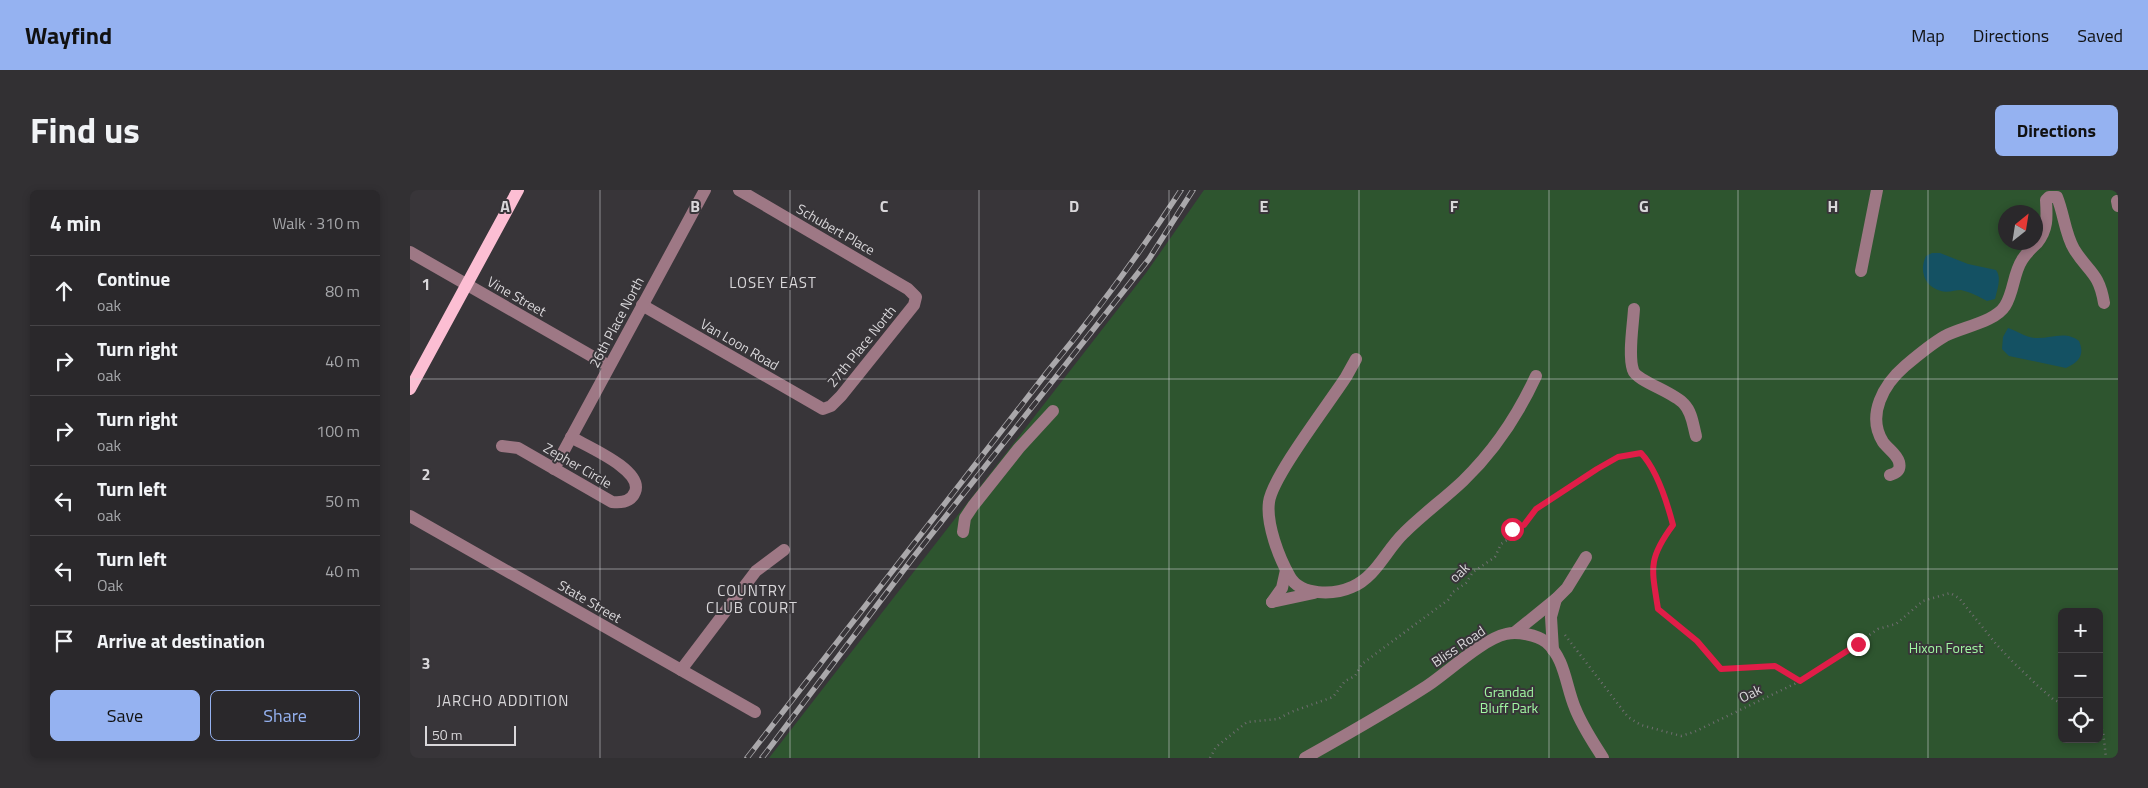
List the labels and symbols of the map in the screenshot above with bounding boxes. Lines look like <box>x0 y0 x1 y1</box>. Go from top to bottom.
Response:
text: A <box>500 194 510 218</box>
text: B <box>690 194 700 218</box>
text: C <box>880 194 889 218</box>
text: D <box>1069 194 1079 218</box>
text: E <box>1260 194 1269 218</box>
text: F <box>1450 194 1459 218</box>
text: G <box>1639 194 1649 218</box>
text: H <box>1828 194 1838 218</box>
street label: Schubert Place <box>793 198 879 260</box>
north arrow <box>1998 205 2043 250</box>
street label: Vine Street <box>484 271 550 321</box>
district label: LOSEY EAST <box>729 271 817 294</box>
text: 1 <box>422 272 430 296</box>
street label: 26th Place North <box>583 273 649 371</box>
street label: 27th Place North <box>821 301 901 391</box>
street label: Van Loon Road <box>697 313 783 375</box>
street label: Zepher Circle <box>540 437 616 493</box>
text: 2 <box>422 462 430 486</box>
route start <box>1501 518 1524 541</box>
street label: oak <box>1444 557 1474 587</box>
street label: State Street <box>554 574 626 628</box>
district label: COUNTRY CLUB COURT <box>706 579 798 619</box>
street label: Bliss Road <box>1427 620 1489 672</box>
route end <box>1847 633 1870 656</box>
park label: Hixon Forest <box>1909 637 1983 658</box>
text: 3 <box>422 651 430 675</box>
street label: Oak <box>1735 678 1765 707</box>
park label: Grandad Bluff Park <box>1480 681 1539 718</box>
district label: JARCHO ADDITION <box>437 689 569 712</box>
scale bar <box>425 723 516 746</box>

